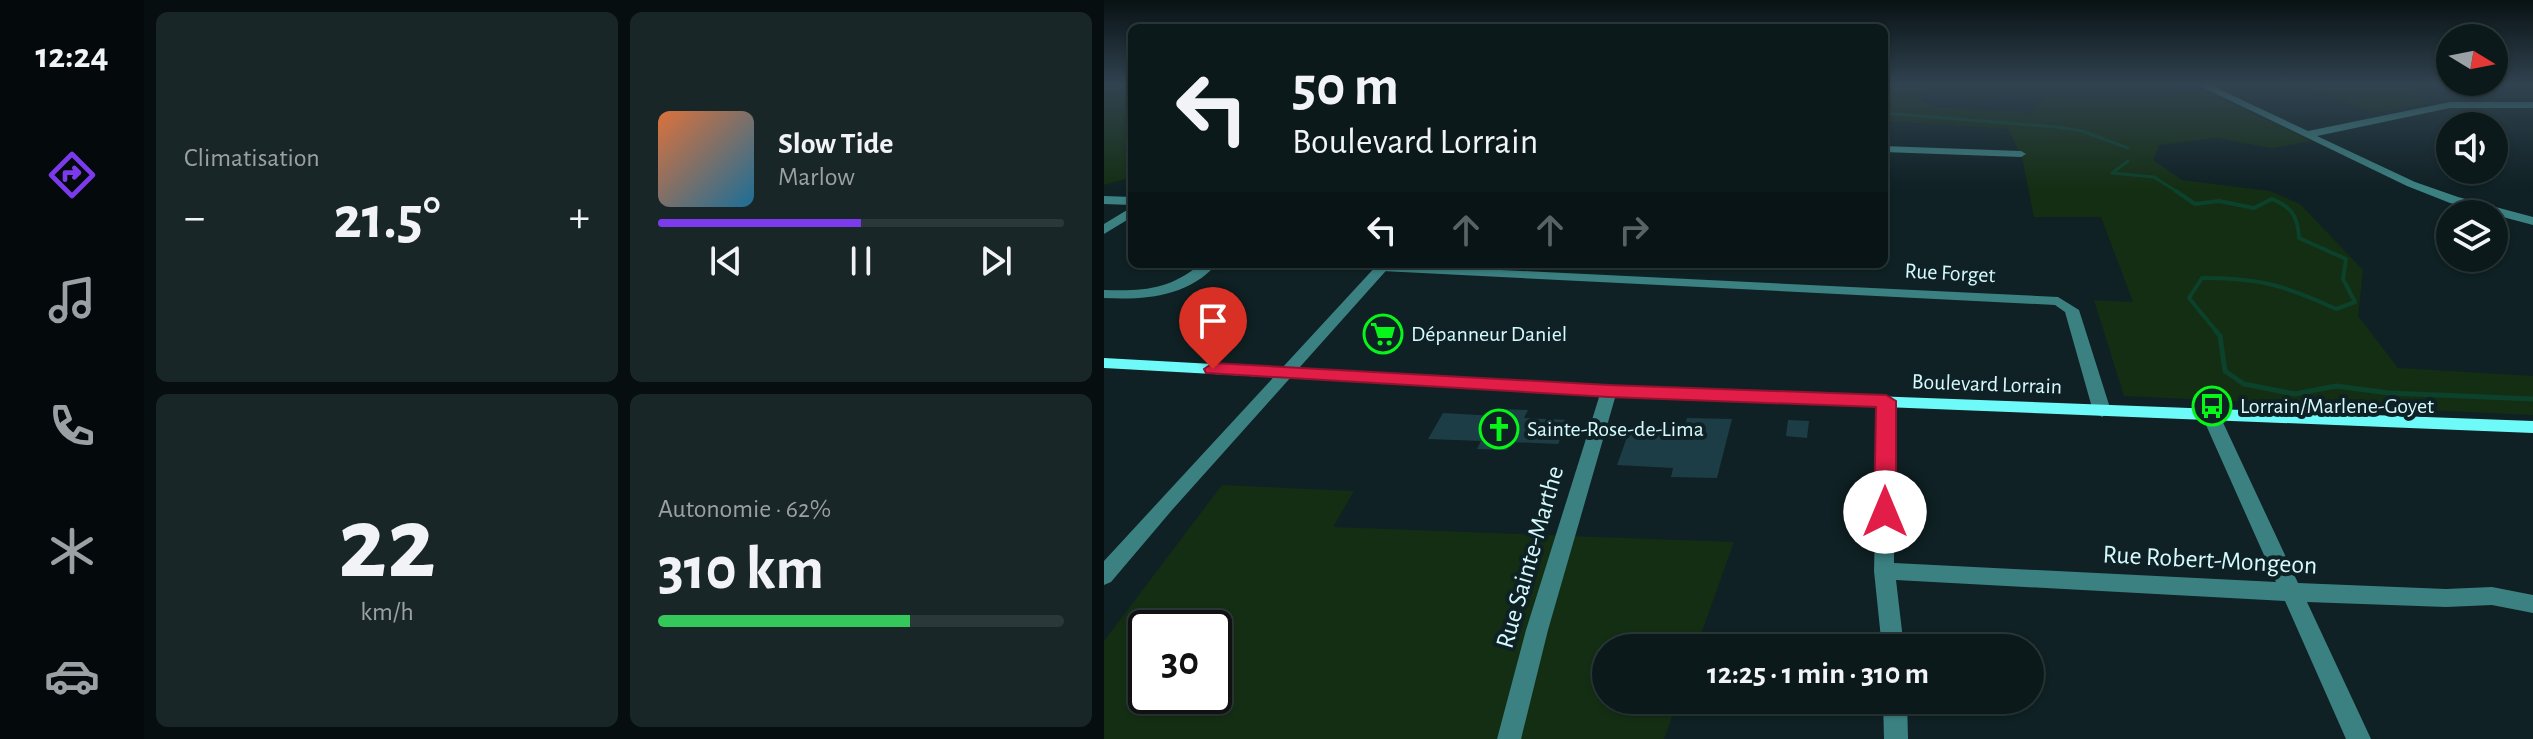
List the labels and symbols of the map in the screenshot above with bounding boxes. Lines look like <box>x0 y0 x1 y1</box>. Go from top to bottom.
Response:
north arrow <box>2436 24 2508 96</box>
street label: Rue Forget <box>1904 260 1996 286</box>
pin <box>1179 287 1247 369</box>
supermarket icon: Dépanneur Daniel <box>1362 313 1404 355</box>
place label: Dépanneur Daniel <box>1411 323 1567 345</box>
street label: Boulevard Lorrain <box>1911 370 2063 398</box>
bus stop icon: Lorrain/Marlene-Goyet <box>2191 385 2233 427</box>
place label: Lorrain/Marlene-Goyet <box>2240 395 2434 417</box>
church icon: Sainte-Rose-de-Lima <box>1478 408 1520 450</box>
place label: Sainte-Rose-de-Lima <box>1527 418 1704 440</box>
street label: Rue Sainte-Marthe <box>1492 463 1568 651</box>
position arrow <box>1843 470 1927 554</box>
street label: Rue Robert-Mongeon <box>2102 541 2318 579</box>
speed limit sign: 30 <box>1128 610 1232 714</box>

